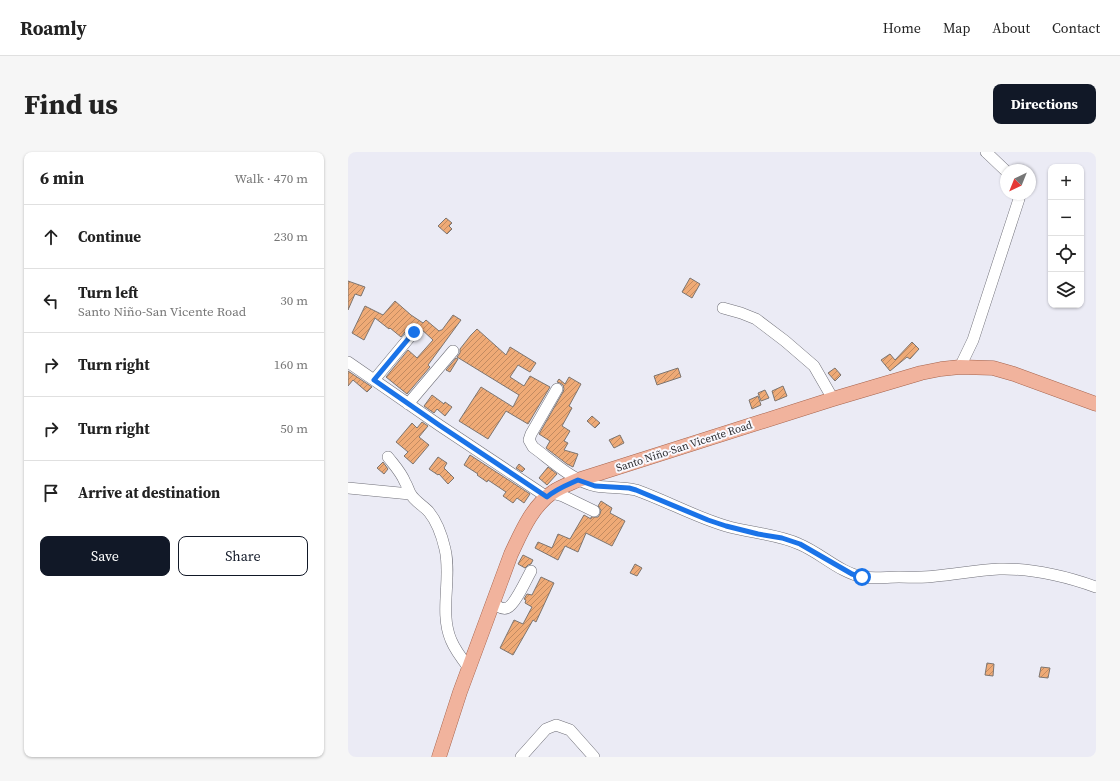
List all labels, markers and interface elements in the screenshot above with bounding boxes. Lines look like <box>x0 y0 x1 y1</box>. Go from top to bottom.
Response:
text: Roamly <box>20 15 87 41</box>
text: Home <box>883 18 921 38</box>
text: Map <box>943 18 970 38</box>
text: About <box>992 18 1030 38</box>
text: Contact <box>1052 18 1100 38</box>
button: Directions <box>993 84 1096 124</box>
text: Find us <box>24 85 118 123</box>
north arrow <box>1000 164 1036 200</box>
map controls <box>1048 164 1084 308</box>
button: + <box>1048 164 1084 200</box>
text: 6 min <box>40 166 84 190</box>
text: Walk · 470 m <box>235 170 308 187</box>
button: − <box>1048 200 1084 236</box>
icon: ahead <box>40 226 62 248</box>
text: Continue <box>78 226 141 247</box>
text: 230 m <box>274 228 308 245</box>
button: locate <box>1048 236 1084 272</box>
button: layers <box>1048 272 1084 308</box>
text: Turn left <box>78 282 138 303</box>
icon: left <box>40 290 62 312</box>
text: 30 m <box>280 292 308 309</box>
text: Santo Niño-San Vicente Road <box>78 303 246 320</box>
route end <box>405 323 423 341</box>
icon: right <box>40 354 62 376</box>
text: Turn right <box>78 354 150 375</box>
text: 160 m <box>274 356 308 373</box>
street label: Santo Niño-San Vicente Road <box>614 417 755 476</box>
icon: right <box>40 418 62 440</box>
text: Turn right <box>78 418 150 439</box>
text: 50 m <box>280 420 308 437</box>
icon: arrive <box>40 482 62 504</box>
text: Arrive at destination <box>78 482 220 503</box>
button: Save <box>40 536 170 576</box>
button: Share <box>178 536 308 576</box>
route start <box>853 568 871 586</box>

